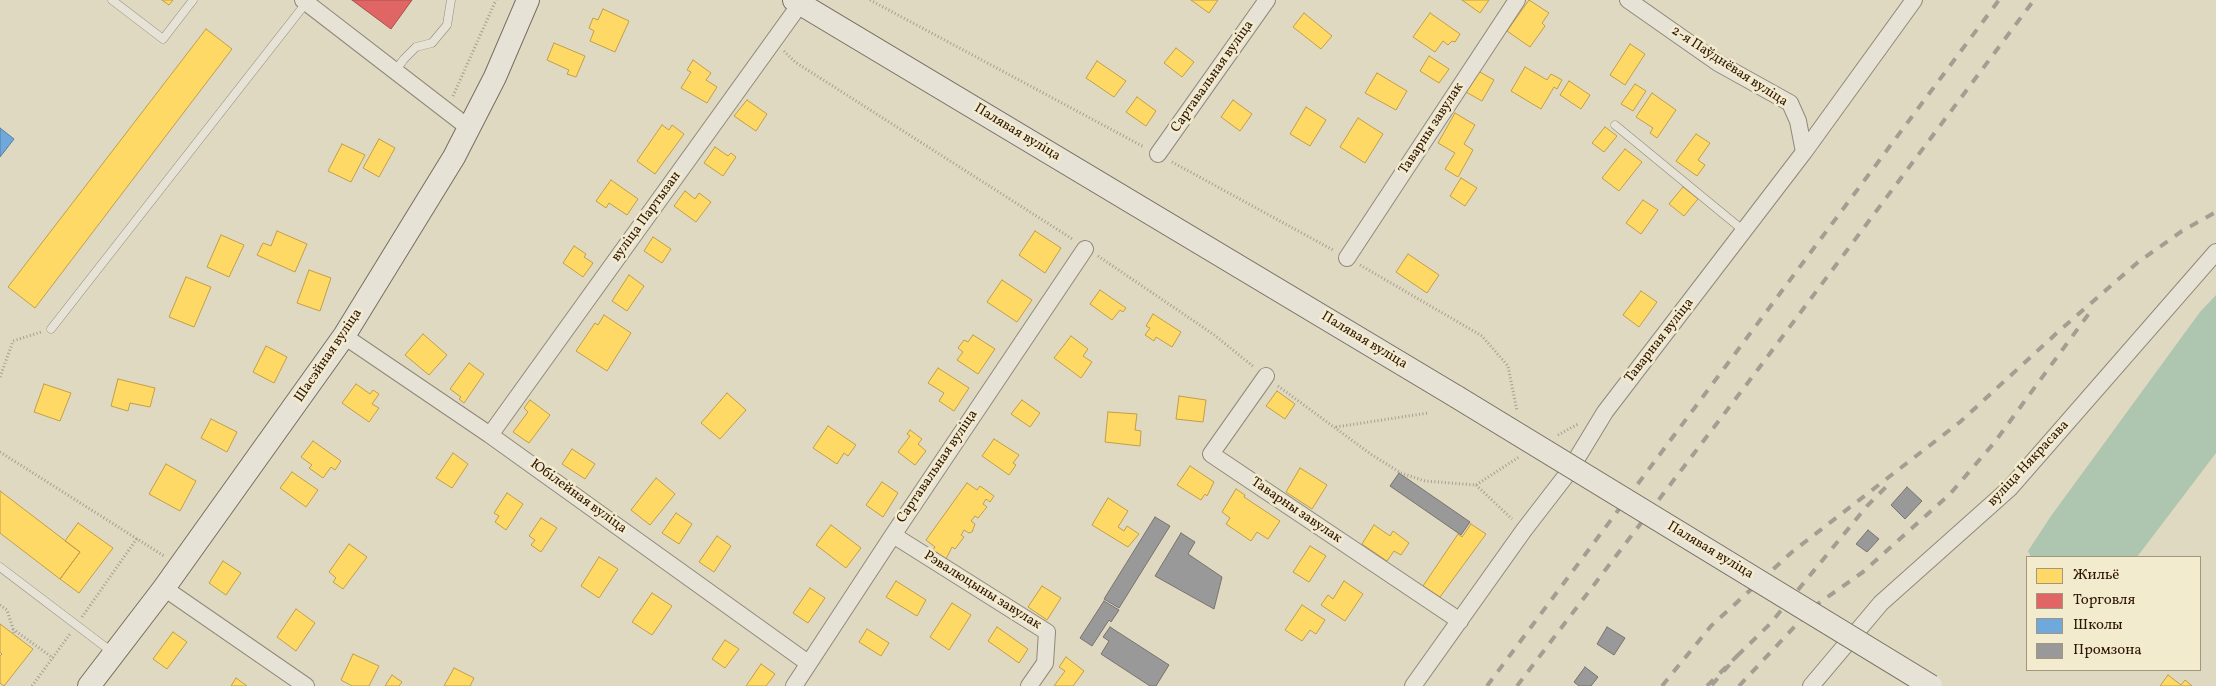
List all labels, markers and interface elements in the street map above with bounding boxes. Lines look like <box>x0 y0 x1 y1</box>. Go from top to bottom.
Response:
street label: Сартавальная вуліца <box>1168 18 1258 136</box>
street label: 2-я Паўднёвая вуліца <box>1668 23 1790 111</box>
street label: Таварны завулак <box>1396 80 1468 178</box>
street label: Палявая вуліца <box>971 101 1063 165</box>
street label: вуліца Партызан <box>609 169 685 265</box>
street label: Таварная вуліца <box>1622 295 1698 387</box>
street label: Шасэйная вуліца <box>292 306 366 406</box>
street label: Палявая вуліца <box>1318 309 1410 373</box>
street label: Сартавальная вуліца <box>894 407 982 527</box>
street label: вуліца Някрасава <box>1985 417 2073 511</box>
street label: Юбілейная вуліца <box>526 456 630 538</box>
street label: Таварны завулак <box>1247 474 1345 548</box>
street label: Палявая вуліца <box>1664 519 1756 583</box>
street label: Рэвалюцыны завулак <box>920 548 1044 634</box>
legend <box>2026 556 2201 671</box>
text: Жильё <box>2073 565 2119 586</box>
text: Торговля <box>2073 590 2135 611</box>
text: Школы <box>2073 615 2123 636</box>
text: Промзона <box>2073 640 2142 661</box>

